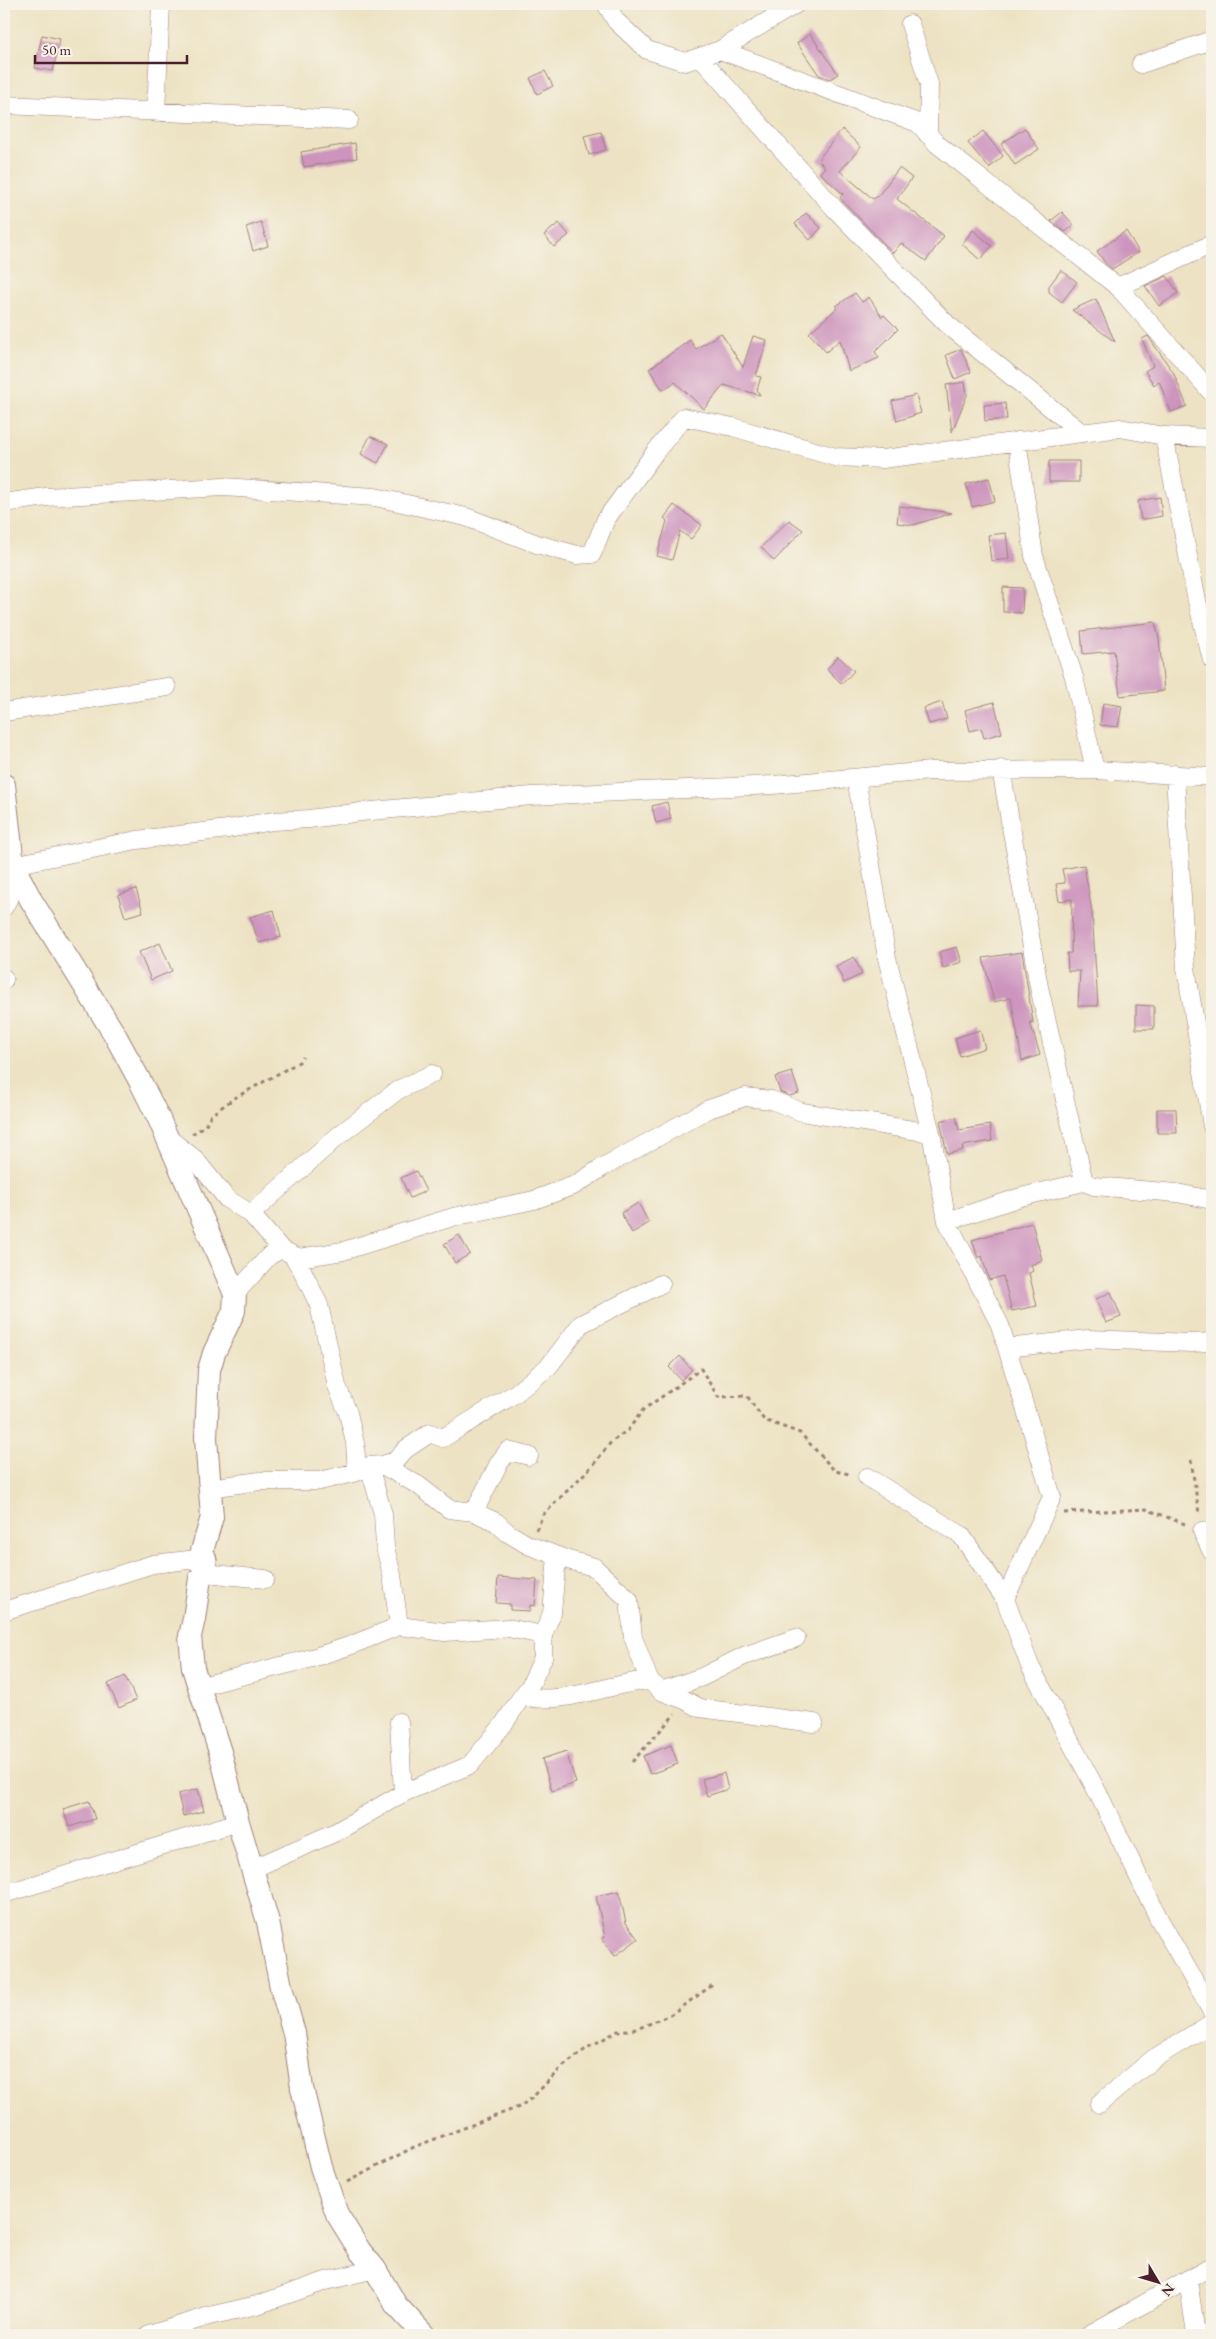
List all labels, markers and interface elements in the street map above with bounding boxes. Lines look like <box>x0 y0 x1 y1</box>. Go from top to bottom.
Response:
scale bar <box>35 32 188 64</box>
text: 50 m <box>42 40 71 59</box>
north arrow <box>1134 2256 1184 2306</box>
text: N <box>1157 2280 1179 2301</box>

